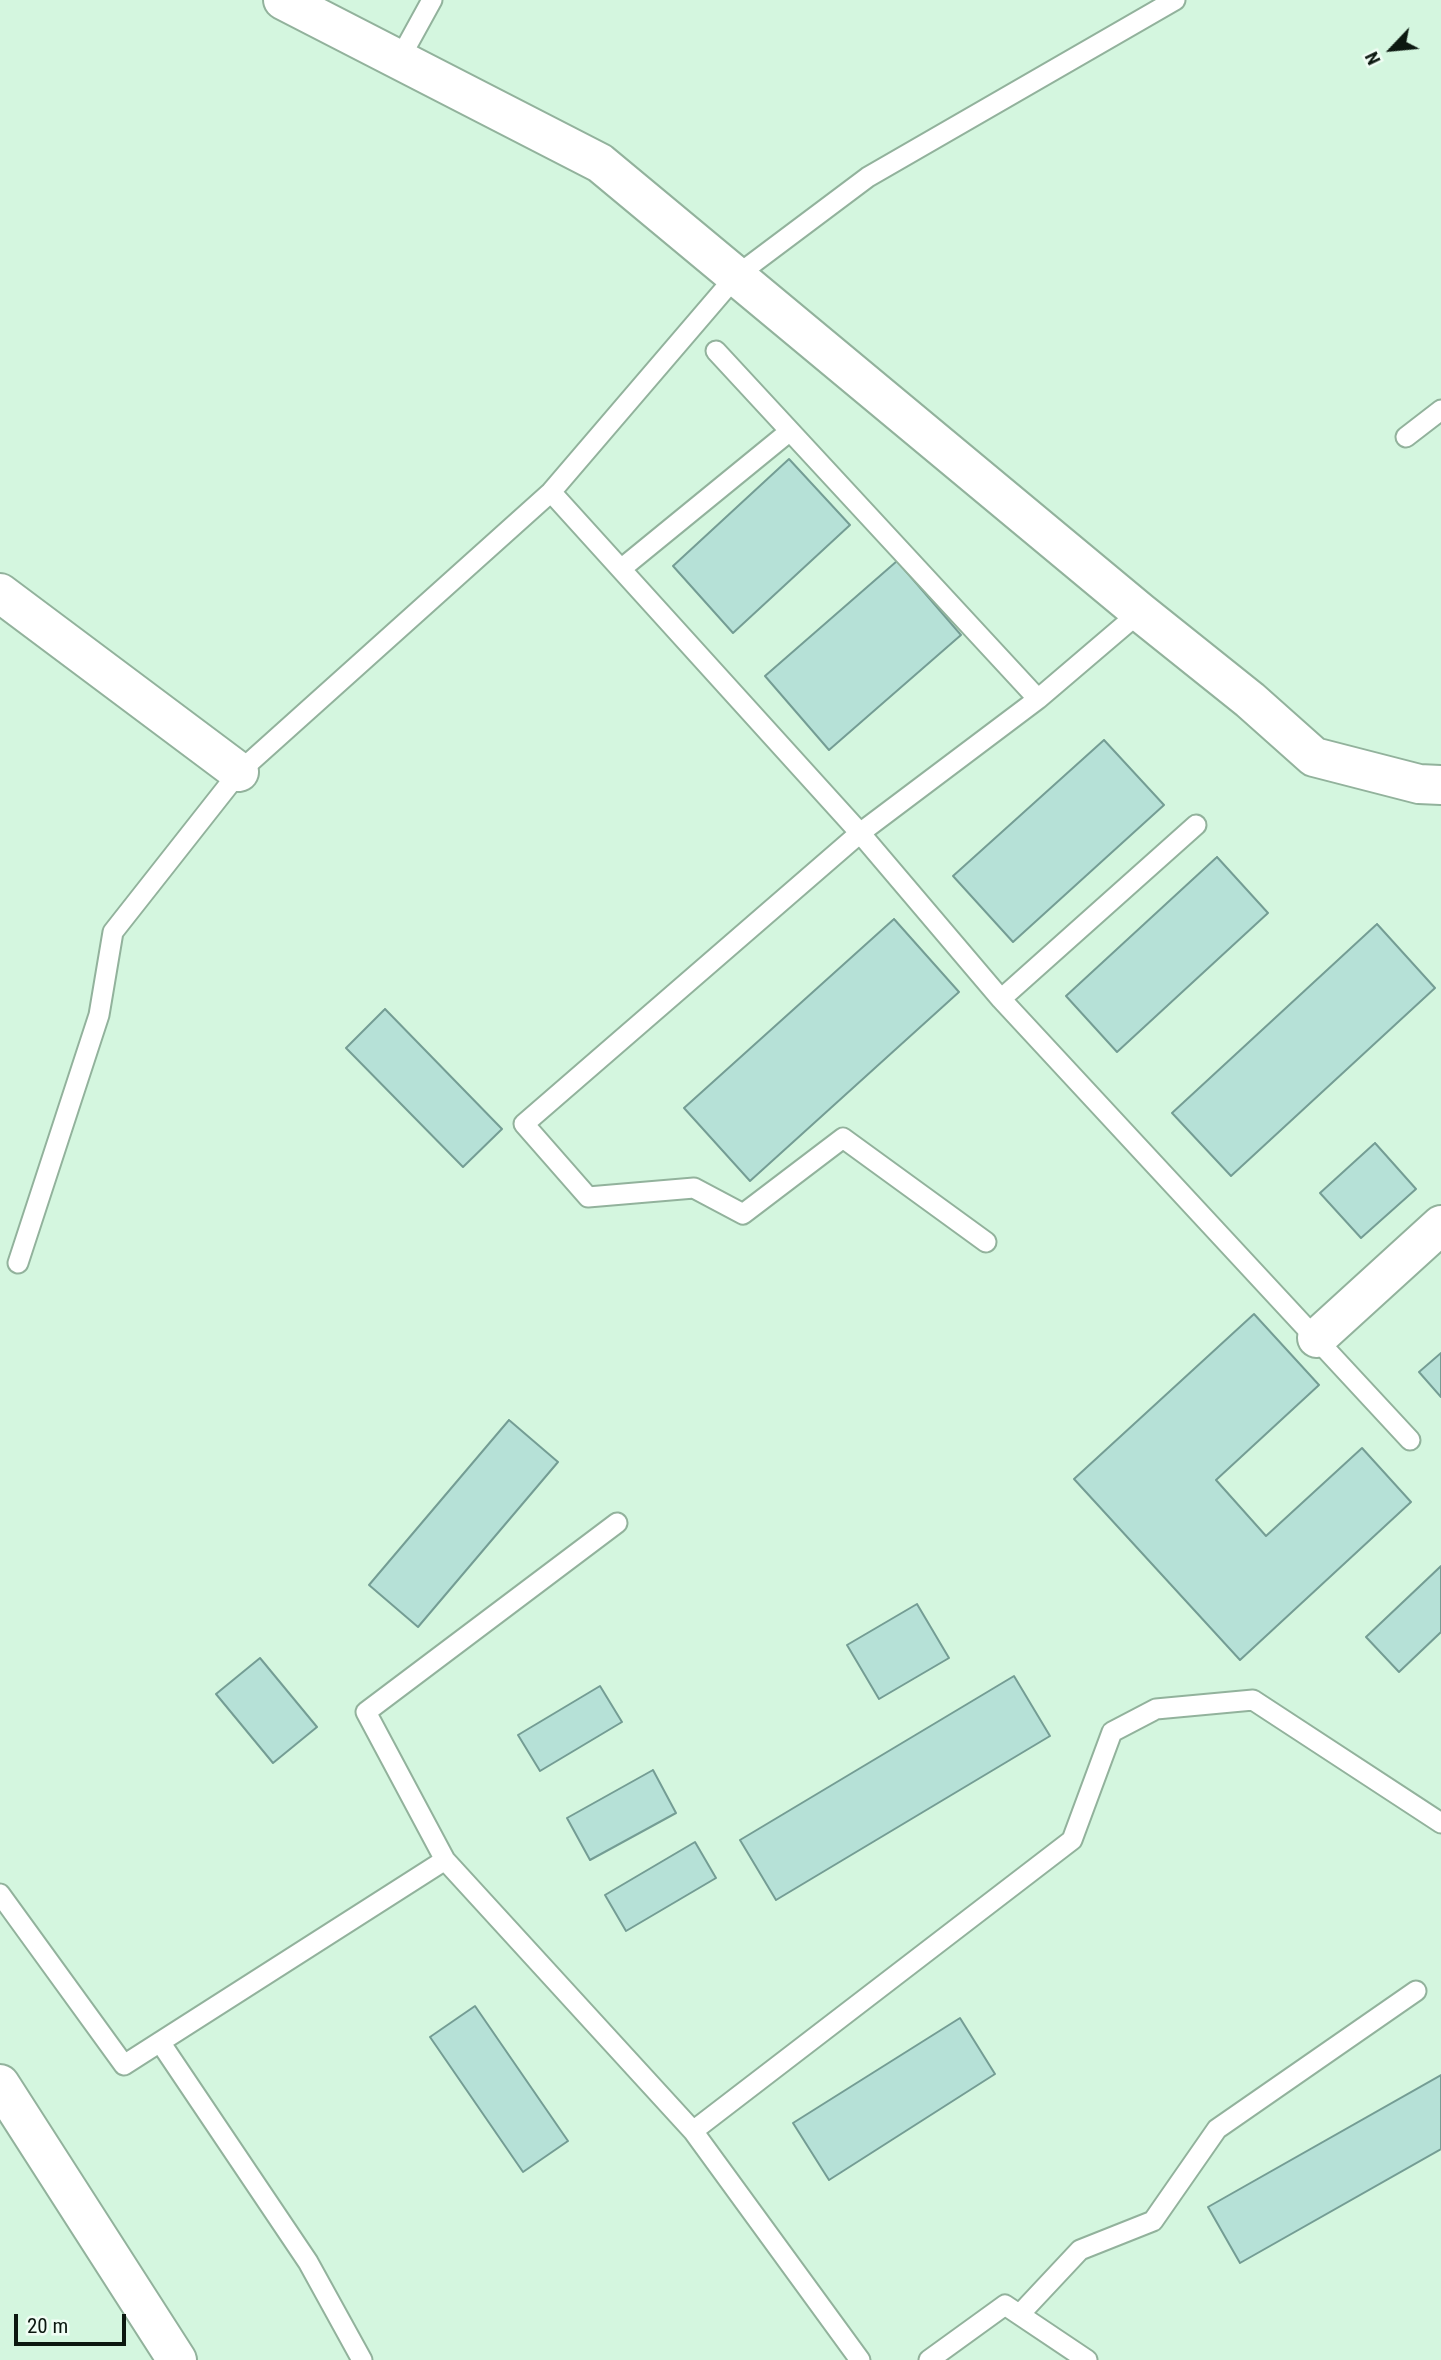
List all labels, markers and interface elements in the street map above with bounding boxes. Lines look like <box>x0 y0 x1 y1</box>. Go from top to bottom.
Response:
north arrow <box>1357 14 1427 84</box>
text: N <box>1360 48 1386 69</box>
scale bar <box>18 2300 130 2344</box>
text: 20 m <box>27 2314 68 2338</box>

